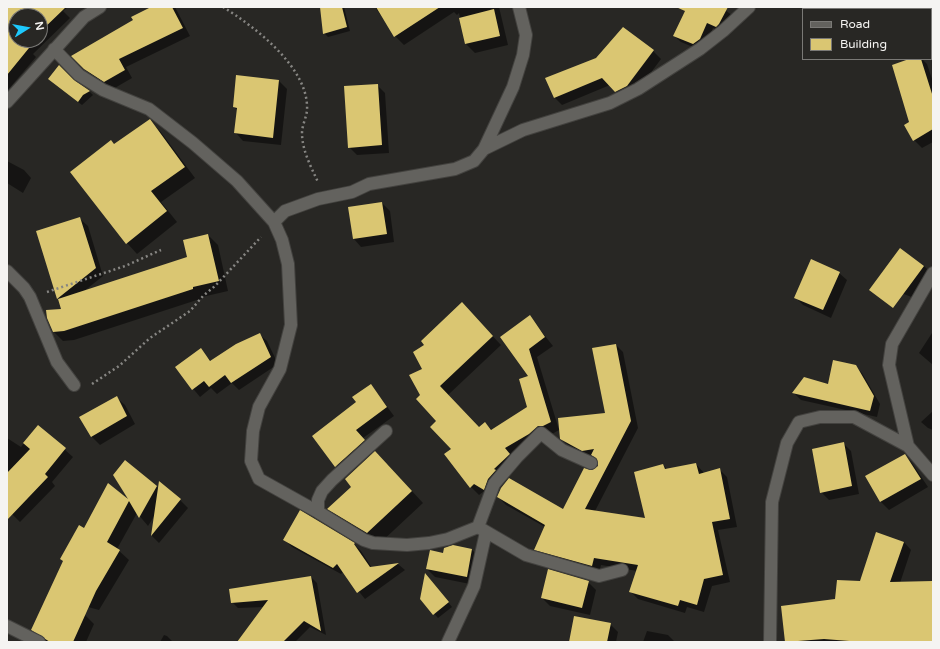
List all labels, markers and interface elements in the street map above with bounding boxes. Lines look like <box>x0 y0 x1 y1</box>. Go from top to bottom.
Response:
north arrow <box>8 8 48 48</box>
legend <box>802 8 932 60</box>
text: Road <box>840 17 870 31</box>
text: N <box>32 20 47 31</box>
text: Building <box>840 37 887 51</box>

